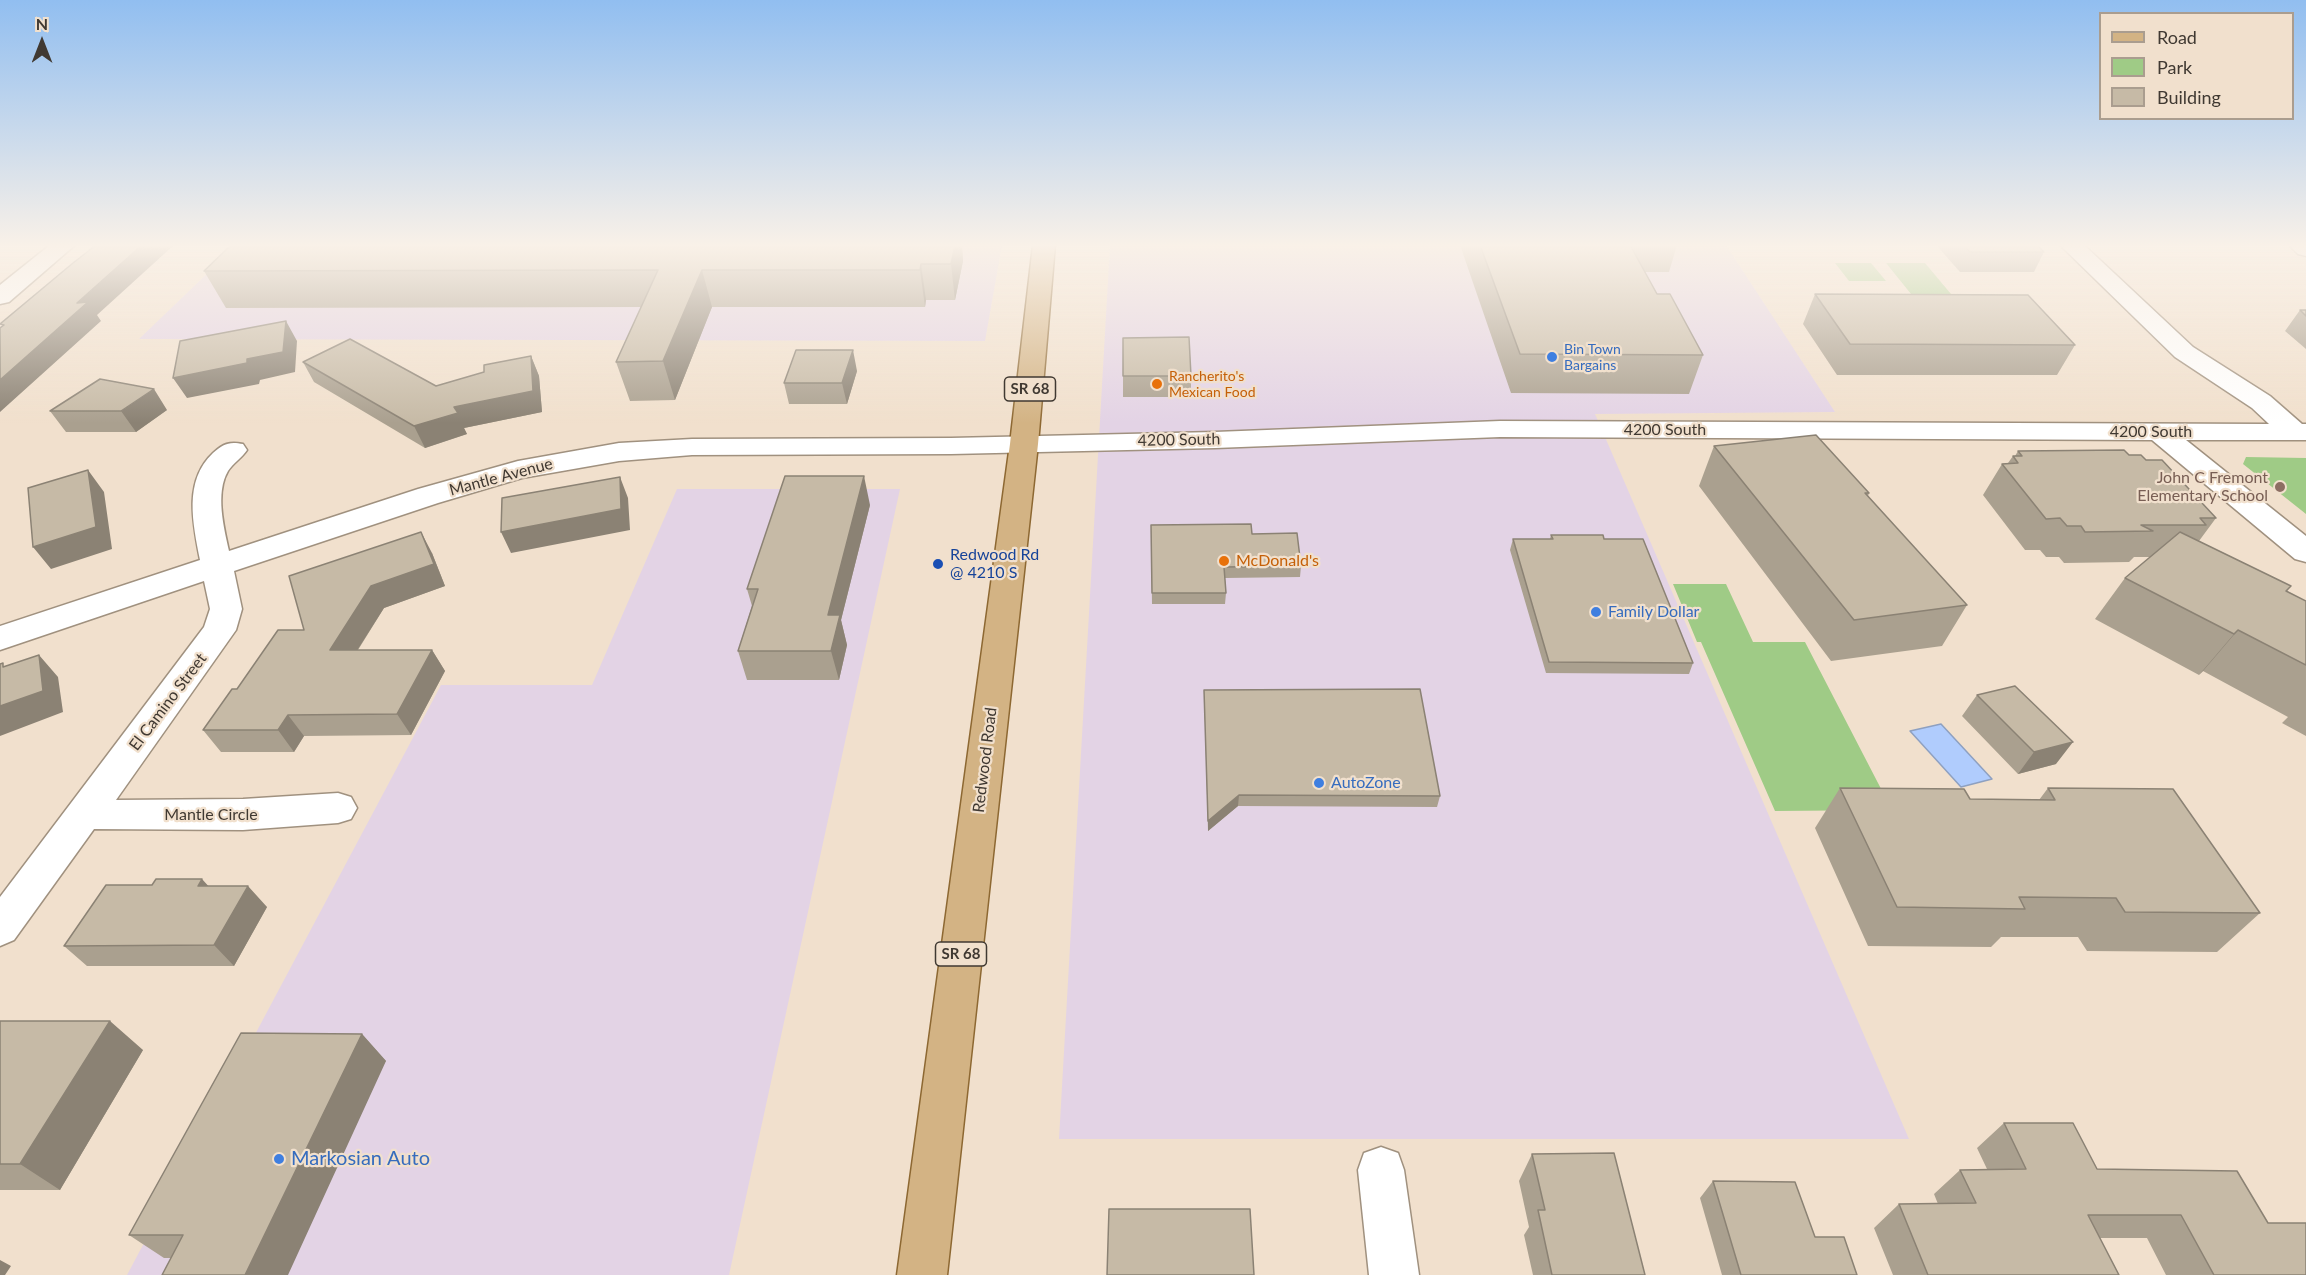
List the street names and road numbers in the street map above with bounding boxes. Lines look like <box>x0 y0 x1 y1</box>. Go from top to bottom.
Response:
road number: SR 68 <box>1004 377 1056 401</box>
street label: 4200 South <box>1624 420 1706 440</box>
street label: 4200 South <box>2110 422 2192 442</box>
street label: 4200 South <box>1138 430 1220 450</box>
street label: Mantle Avenue <box>447 454 555 500</box>
street label: El Camino Street <box>125 650 211 754</box>
street label: Redwood Road <box>969 706 1001 814</box>
street label: Mantle Circle <box>164 805 258 825</box>
road number: SR 68 <box>936 942 986 966</box>

